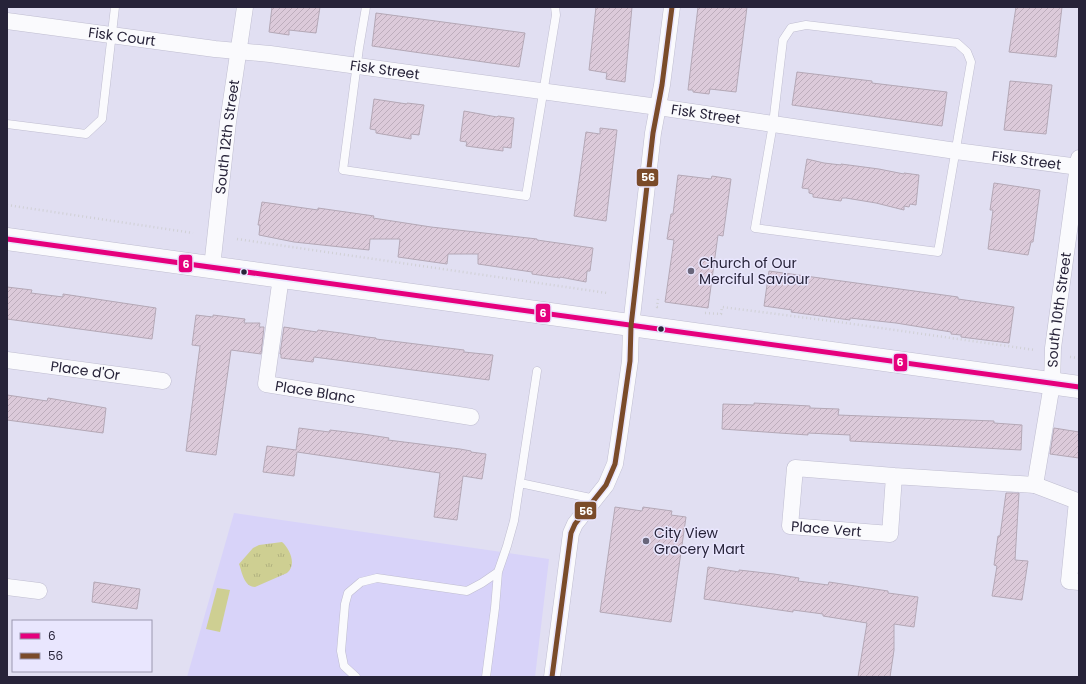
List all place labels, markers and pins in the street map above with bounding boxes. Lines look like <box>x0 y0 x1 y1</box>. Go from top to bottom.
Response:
place label: Church of Our Merciful Saviour <box>699 253 810 289</box>
marker: Church of Our Merciful Saviour <box>686 266 696 276</box>
unlabelled marker <box>239 267 249 277</box>
unlabelled marker <box>656 324 666 334</box>
place label: City View Grocery Mart <box>654 523 745 559</box>
marker: City View Grocery Mart <box>641 536 651 546</box>

